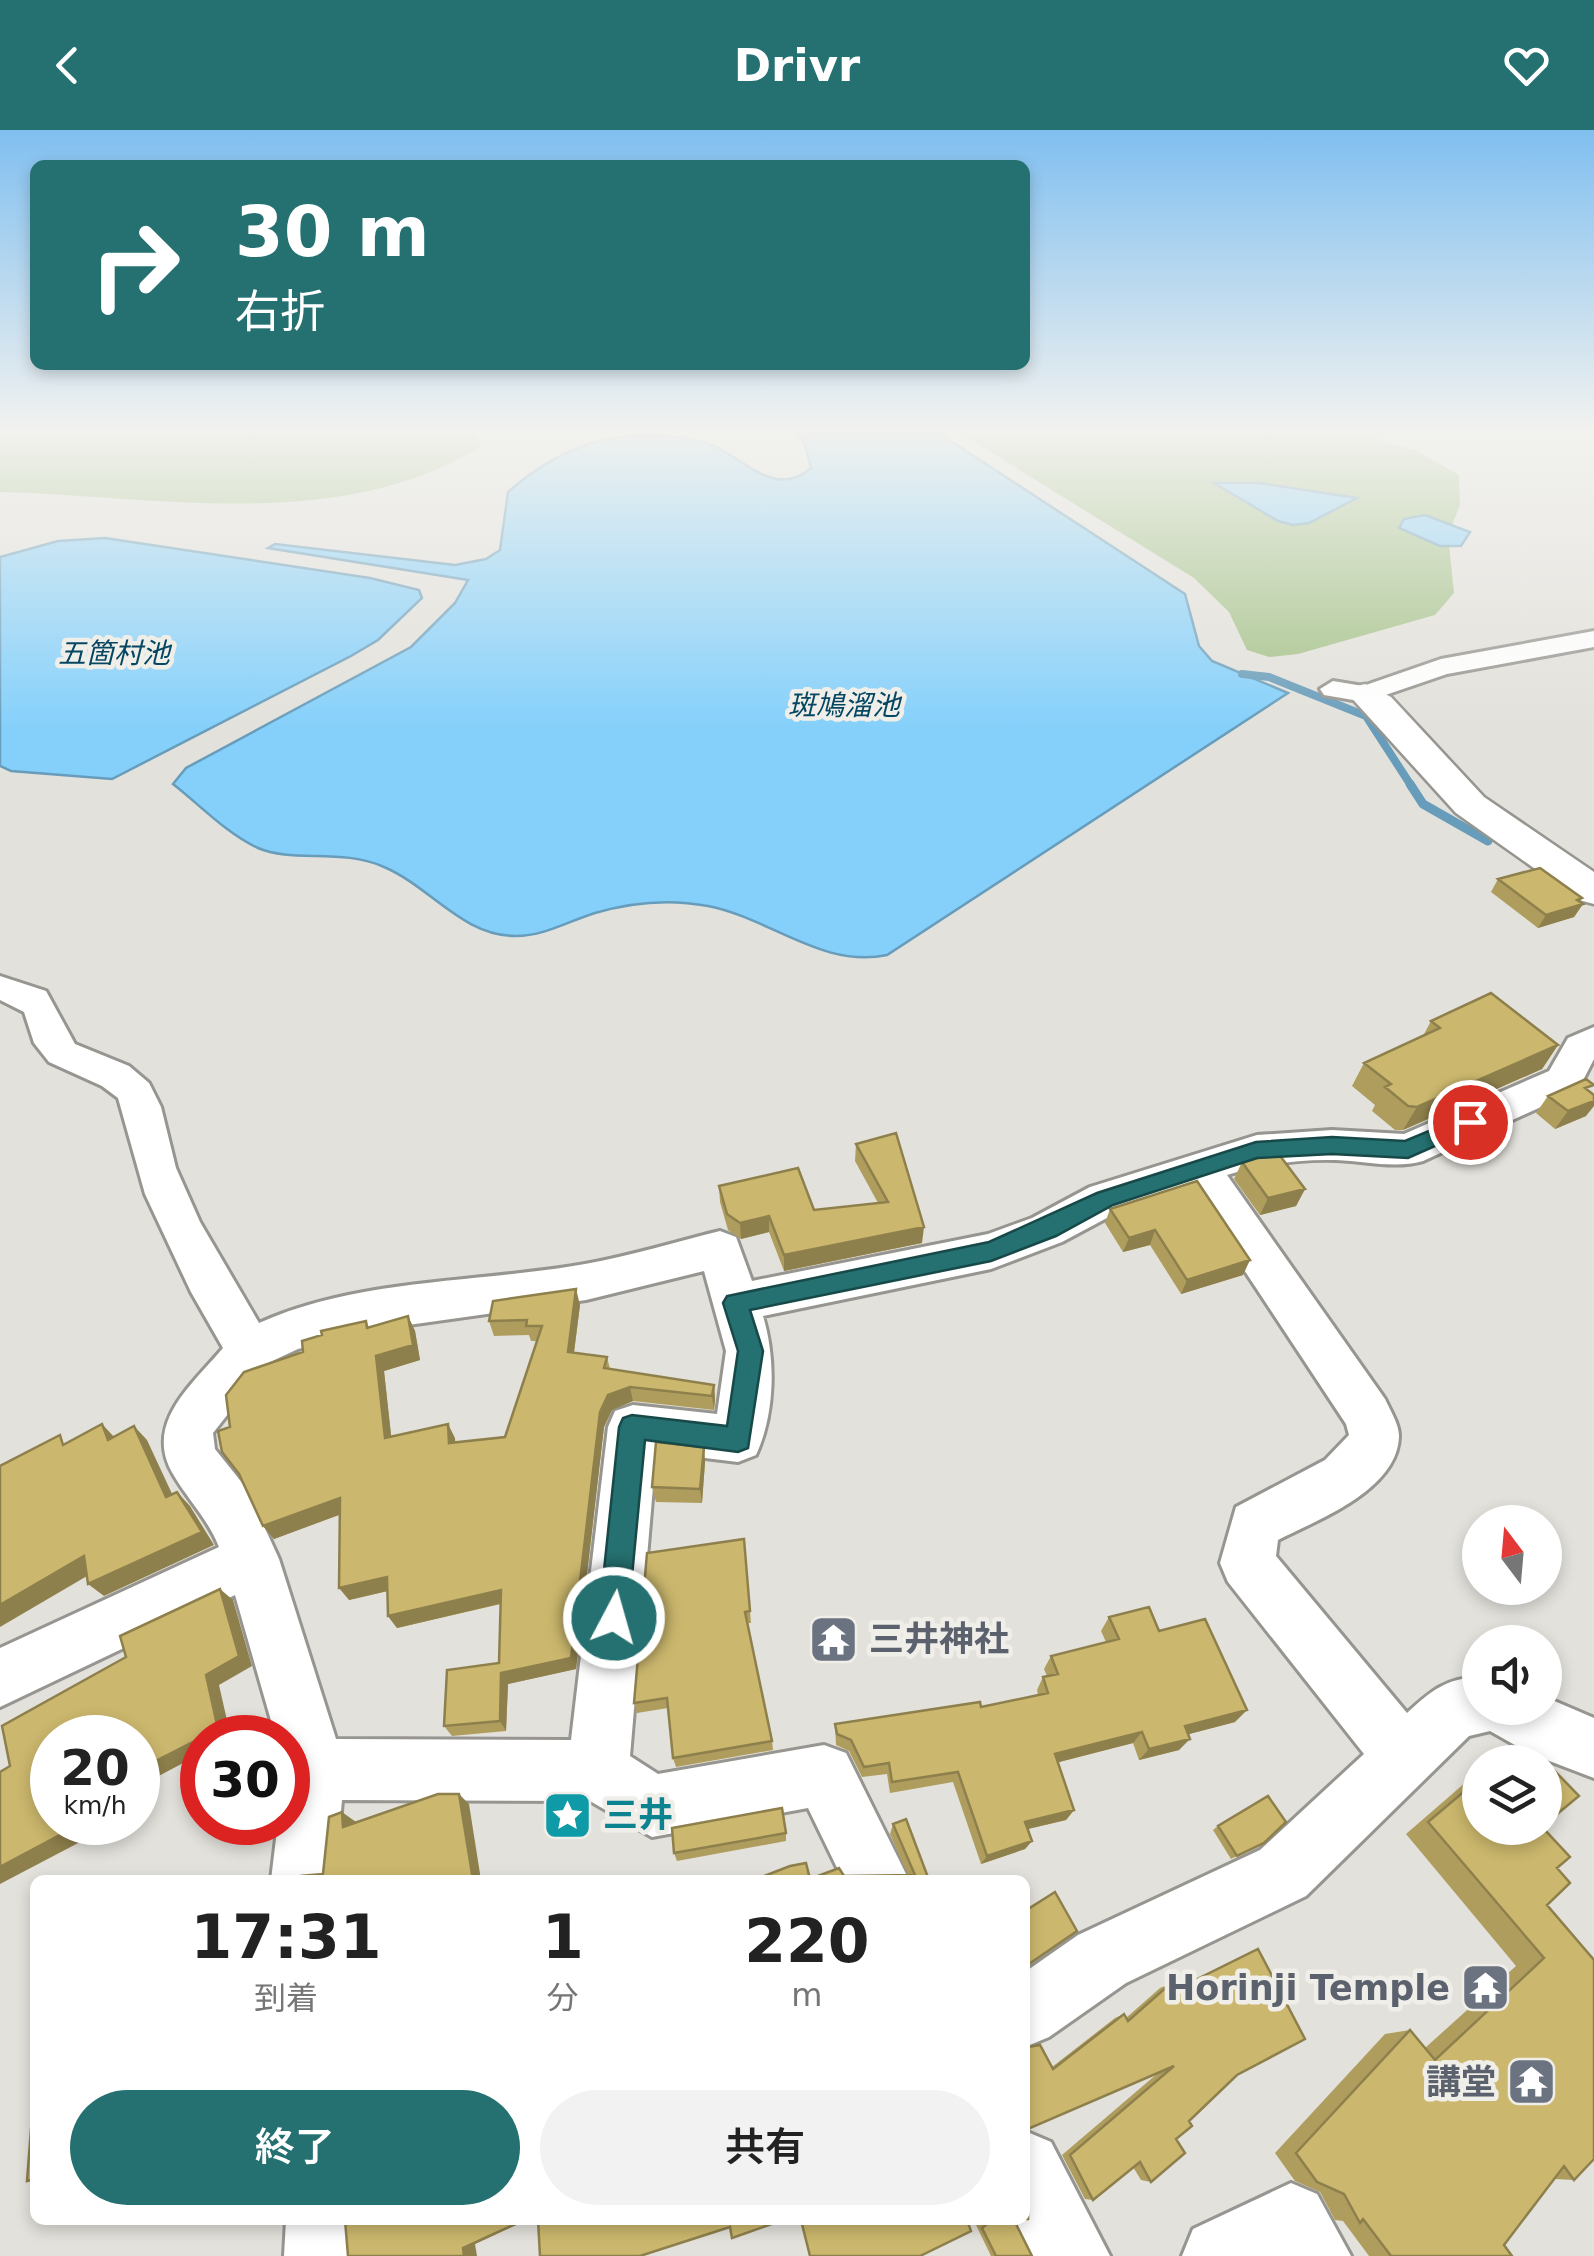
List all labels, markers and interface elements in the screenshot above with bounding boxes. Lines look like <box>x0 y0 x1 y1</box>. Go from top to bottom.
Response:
icon: back <box>40 38 95 93</box>
icon: heart <box>1499 38 1554 93</box>
text: Drivr <box>734 39 860 92</box>
text: 30 m <box>235 191 430 273</box>
icon: right <box>70 200 200 330</box>
text: 右折 <box>235 285 325 338</box>
water label: 五箇村池 <box>58 637 173 670</box>
water label: 斑鳩溜池 <box>788 689 903 722</box>
pin <box>1428 1080 1513 1165</box>
icon: arrive <box>1443 1095 1498 1150</box>
north arrow <box>1462 1505 1562 1605</box>
map controls <box>1462 1505 1562 1845</box>
position arrow <box>562 1566 666 1670</box>
temple icon: 三井神社 <box>808 1613 860 1665</box>
place label: 三井神社 <box>869 1619 1009 1659</box>
button: sound <box>1462 1625 1562 1725</box>
speed limit sign: 30 <box>180 1715 310 1845</box>
text: 20 <box>60 1739 130 1797</box>
button: layers <box>1462 1745 1562 1845</box>
place icon: 三井 <box>542 1789 594 1841</box>
text: km/h <box>63 1791 127 1820</box>
place label: 三井 <box>603 1795 673 1835</box>
text: 17:31 <box>191 1902 382 1972</box>
text: 1 <box>542 1902 584 1972</box>
text: 220 <box>744 1906 870 1976</box>
temple icon: Horinji Temple <box>1459 1962 1511 2014</box>
place label: Horinji Temple <box>1166 1968 1450 2008</box>
text: m <box>791 1976 822 2014</box>
text: 到着 <box>254 1979 318 2017</box>
text: 分 <box>547 1979 579 2017</box>
temple icon: 講堂 <box>1505 2056 1557 2108</box>
place label: 講堂 <box>1426 2062 1496 2102</box>
button: 終了 <box>70 2090 520 2205</box>
button: 共有 <box>540 2090 990 2205</box>

